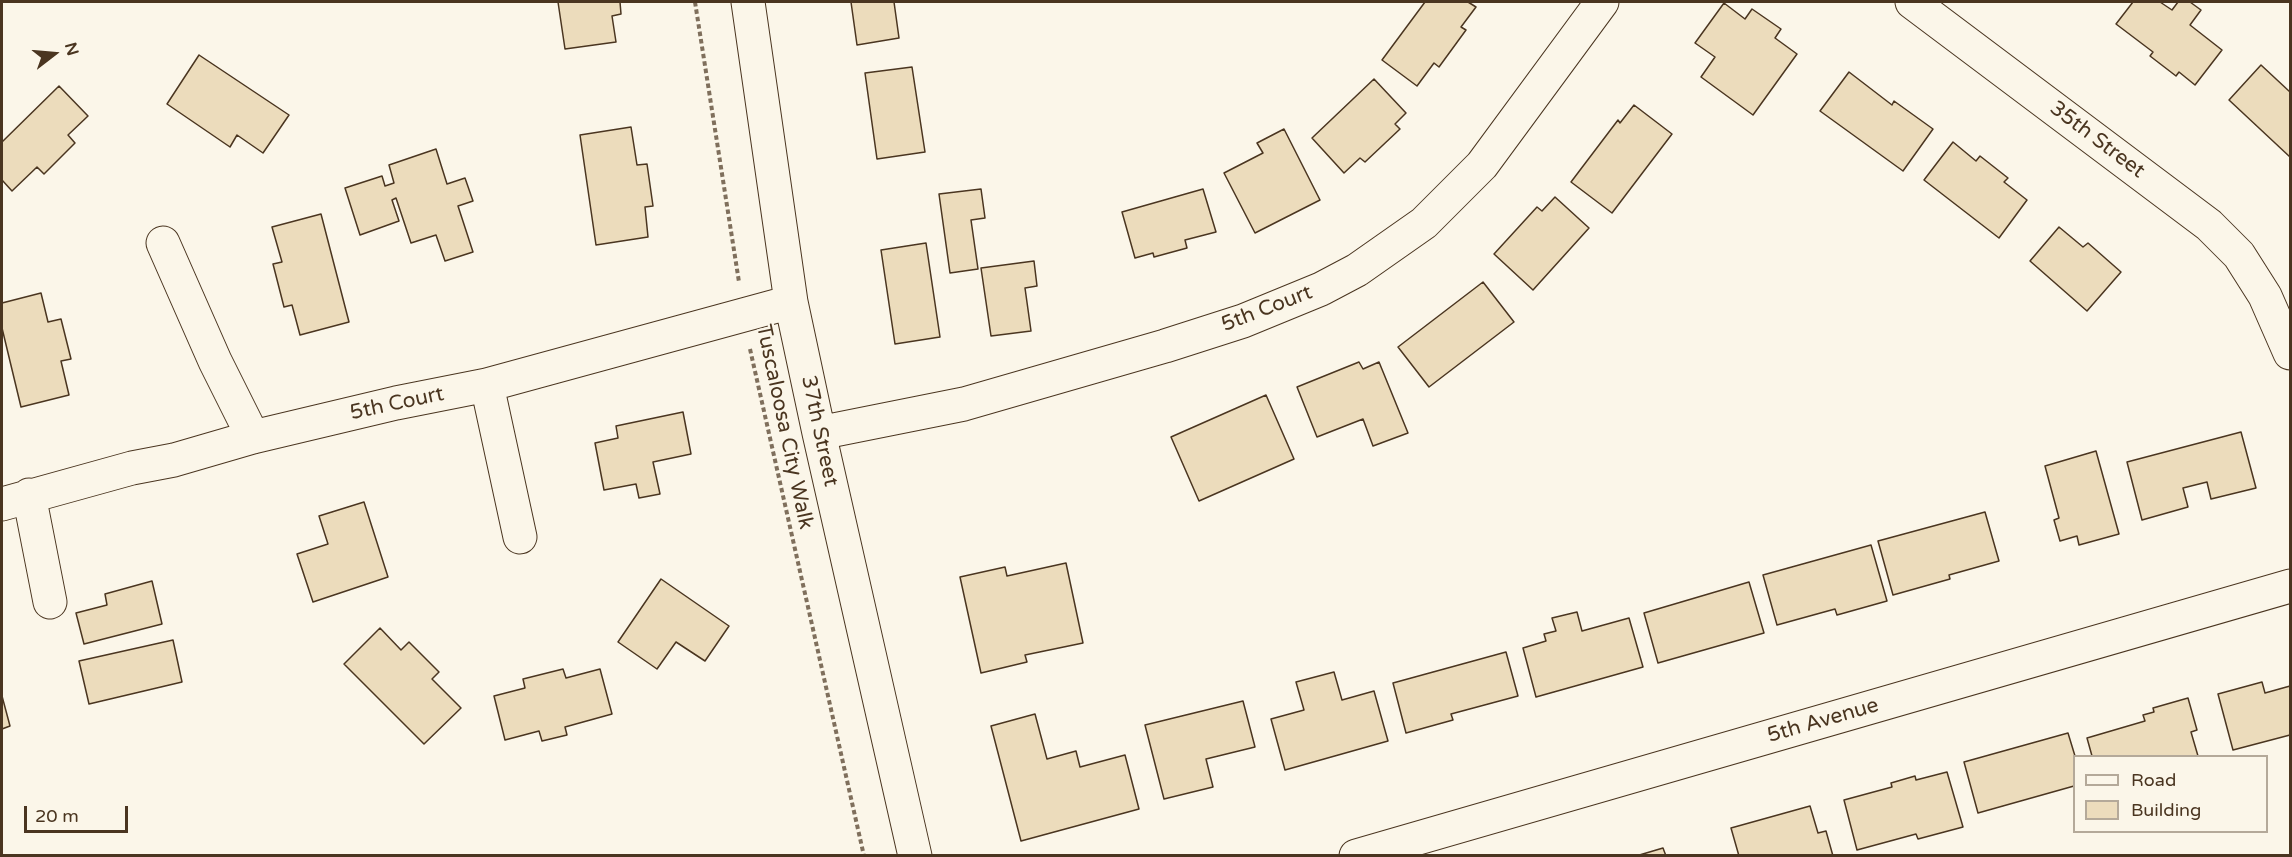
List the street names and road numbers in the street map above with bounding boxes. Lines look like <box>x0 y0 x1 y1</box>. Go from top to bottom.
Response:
street label: 35th Street <box>2044 96 2150 184</box>
street label: 5th Court <box>1218 280 1316 338</box>
street label: Tuscaloosa City Walk <box>750 322 818 532</box>
street label: 37th Street <box>795 373 843 489</box>
street label: 5th Court <box>348 382 446 426</box>
street label: 5th Avenue <box>1764 693 1882 749</box>

